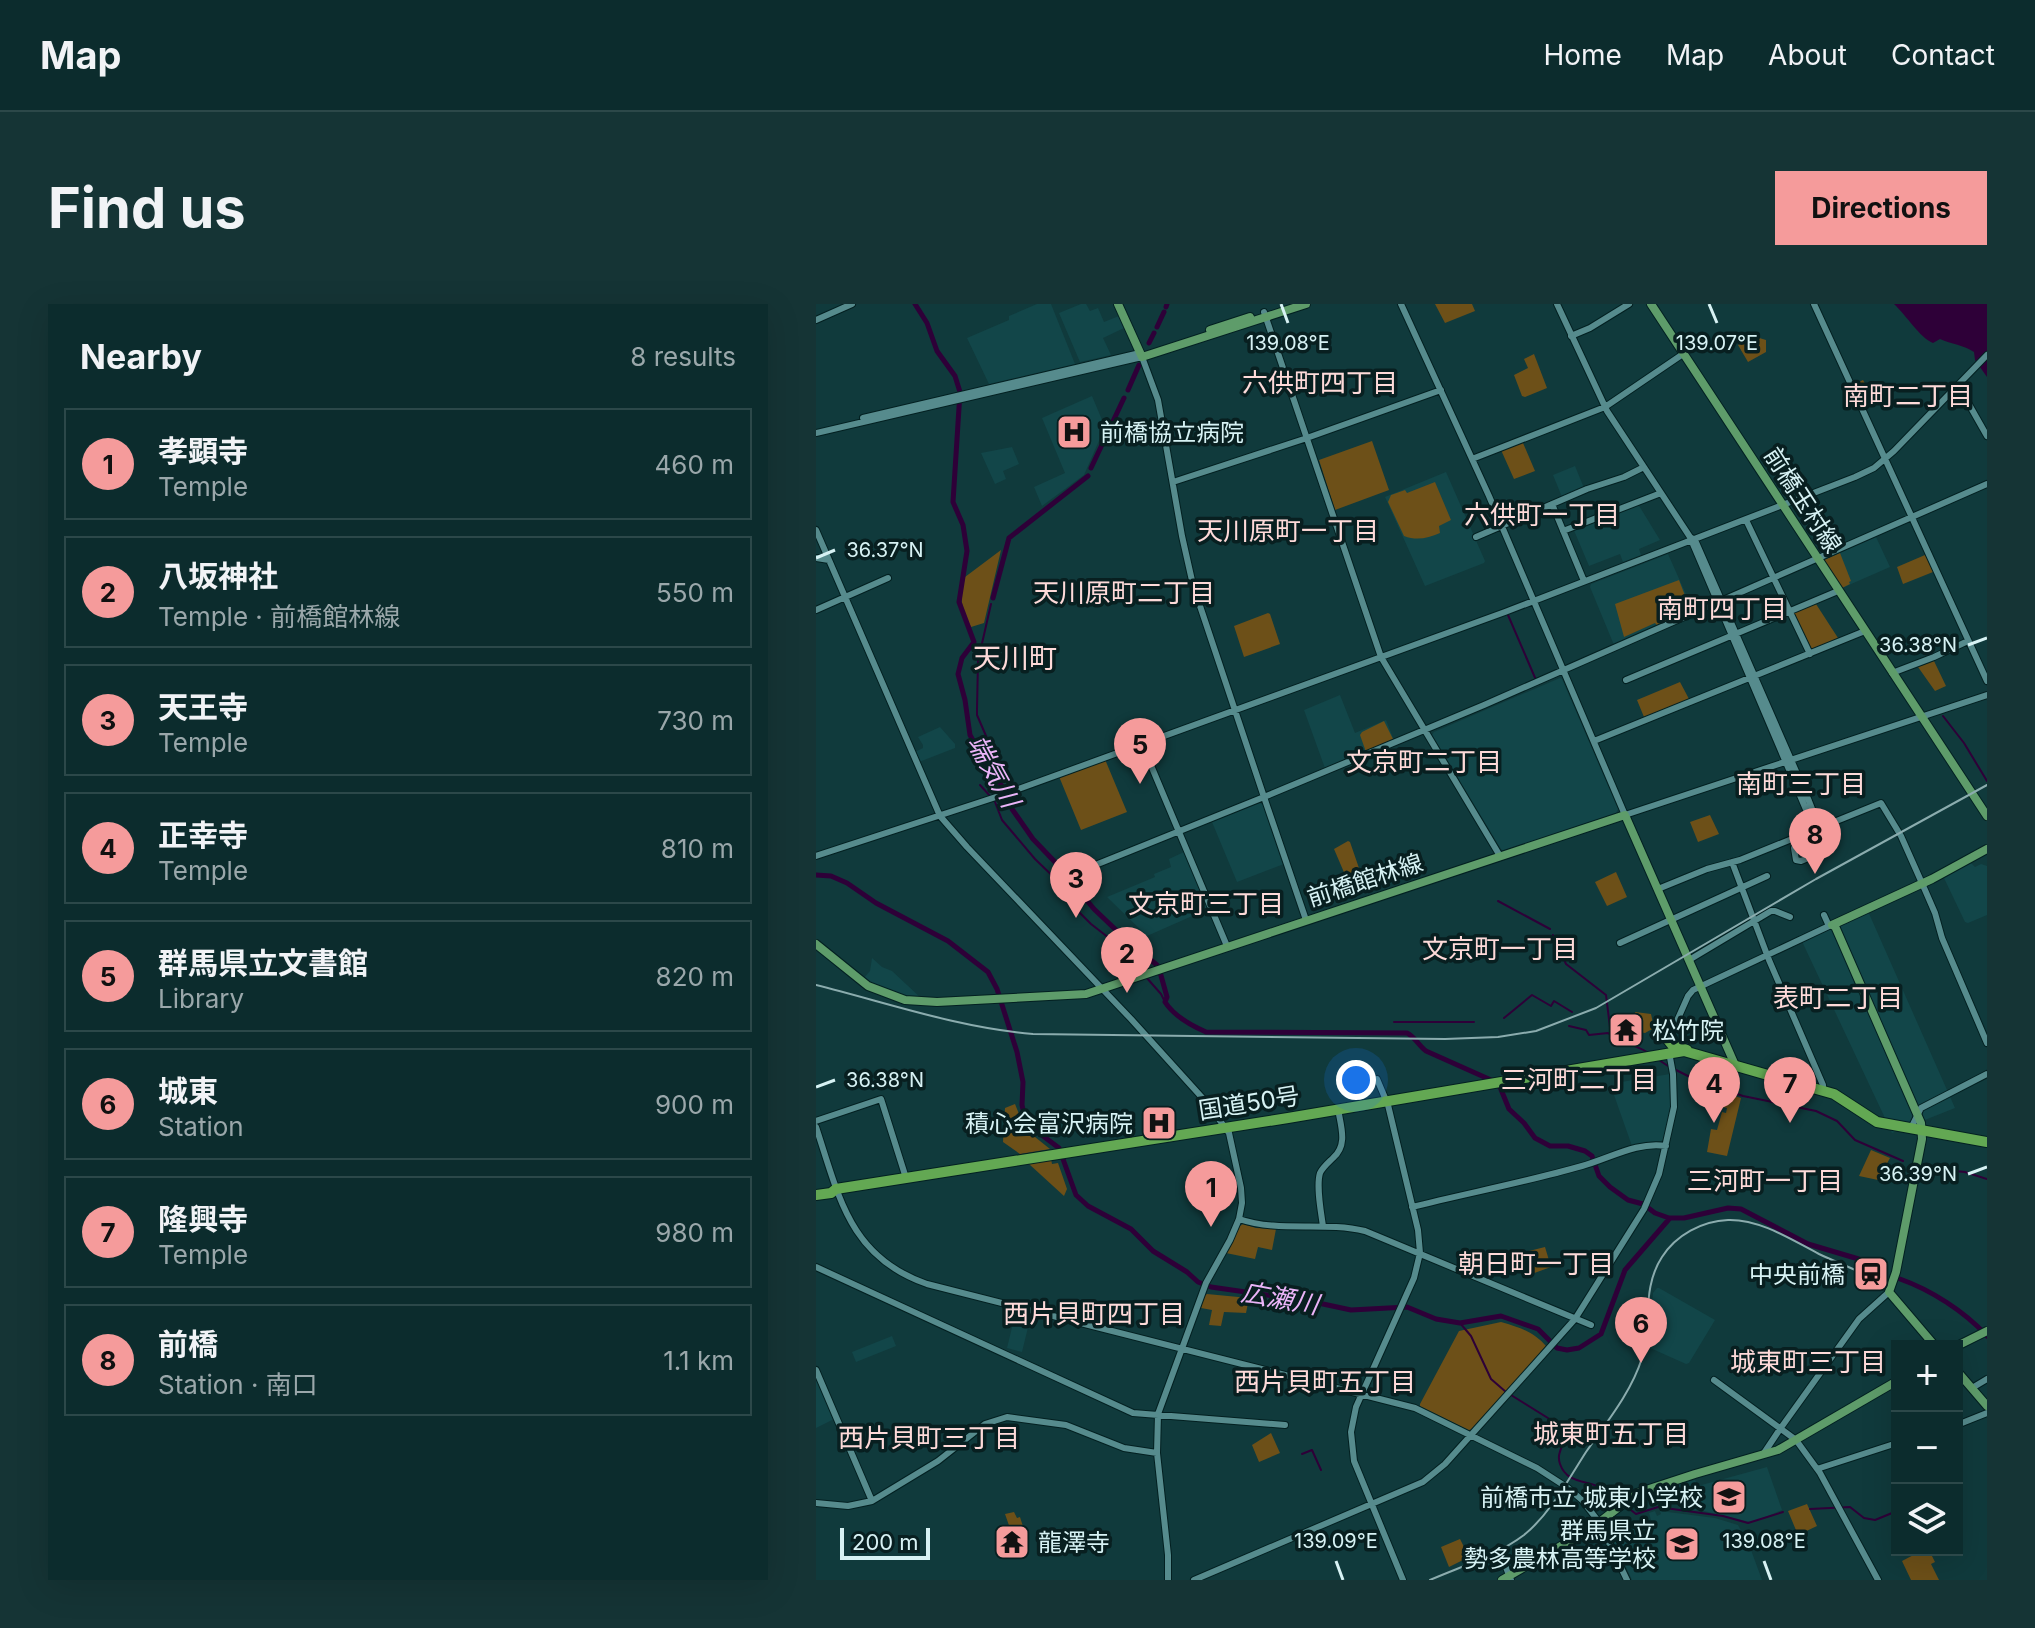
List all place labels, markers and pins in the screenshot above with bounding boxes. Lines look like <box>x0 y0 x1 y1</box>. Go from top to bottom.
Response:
hospital icon: 前橋協立病院 <box>1055 413 1093 451</box>
place label: 前橋協立病院 <box>1100 418 1244 447</box>
pin: 5 <box>1114 718 1166 784</box>
pin: 8 <box>1789 808 1841 874</box>
pin: 3 <box>1050 852 1102 918</box>
pin: 2 <box>1101 927 1153 993</box>
temple icon: 松竹院 <box>1607 1011 1645 1049</box>
place label: 松竹院 <box>1652 1016 1724 1045</box>
pin: 4 <box>1688 1057 1740 1123</box>
pin: 7 <box>1764 1057 1816 1123</box>
hospital icon: 積心会富沢病院 <box>1140 1104 1178 1142</box>
place label: 積心会富沢病院 <box>965 1109 1133 1138</box>
pin: 1 <box>1185 1161 1237 1227</box>
station icon: 中央前橋 <box>1852 1255 1890 1293</box>
place label: 中央前橋 <box>1749 1260 1845 1289</box>
pin: 6 <box>1615 1297 1667 1363</box>
school or university icon: 前橋市立 城東小学校 <box>1710 1478 1748 1516</box>
place label: 前橋市立 城東小学校 <box>1480 1483 1703 1512</box>
place label: 群馬県立 勢多農林高等学校 <box>1464 1516 1656 1573</box>
temple icon: 龍澤寺 <box>993 1523 1031 1561</box>
school or university icon: 群馬県立 勢多農林高等学校 <box>1663 1525 1701 1563</box>
place label: 龍澤寺 <box>1038 1528 1110 1557</box>

